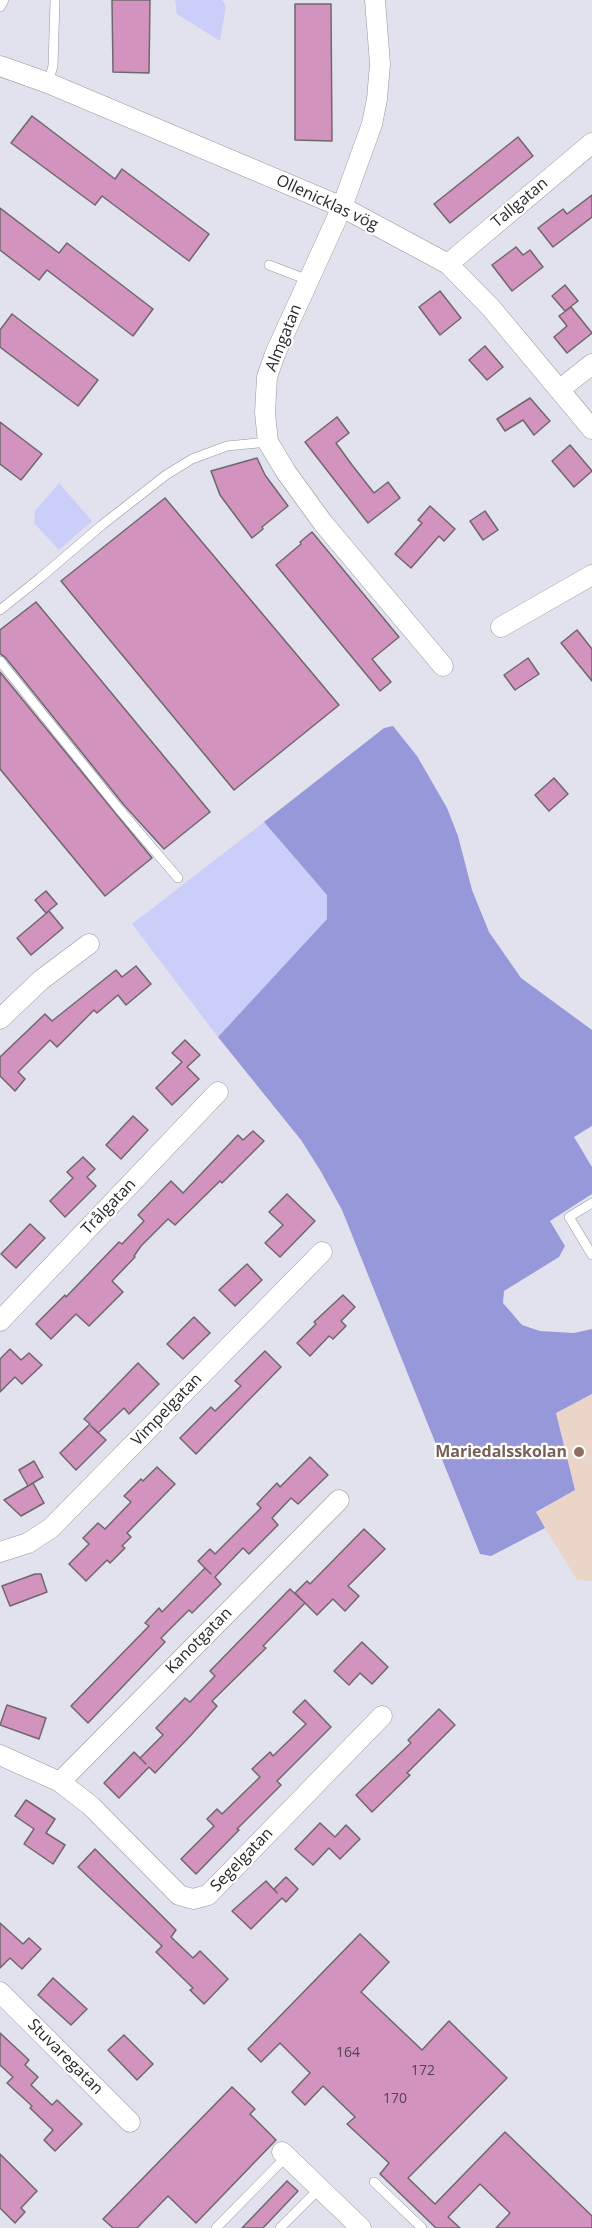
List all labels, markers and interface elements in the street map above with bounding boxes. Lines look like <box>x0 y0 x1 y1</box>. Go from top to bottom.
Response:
street label: Ollenicklas vög <box>273 171 381 235</box>
street label: Tallgatan <box>488 174 552 232</box>
street label: Almgatan <box>262 302 306 374</box>
street label: Trålgatan <box>78 1175 140 1239</box>
street label: Vimpelgatan <box>128 1370 206 1450</box>
place label: Mariedalsskolan <box>435 1442 567 1462</box>
marker: Mariedalsskolan <box>572 1445 586 1459</box>
street label: Kanotgatan <box>162 1604 236 1678</box>
street label: Segelgatan <box>207 1824 277 1896</box>
street label: Stuvaregatan <box>23 2015 107 2099</box>
house number: 164 <box>336 2045 360 2061</box>
house number: 172 <box>411 2063 435 2079</box>
house number: 170 <box>383 2091 407 2107</box>

